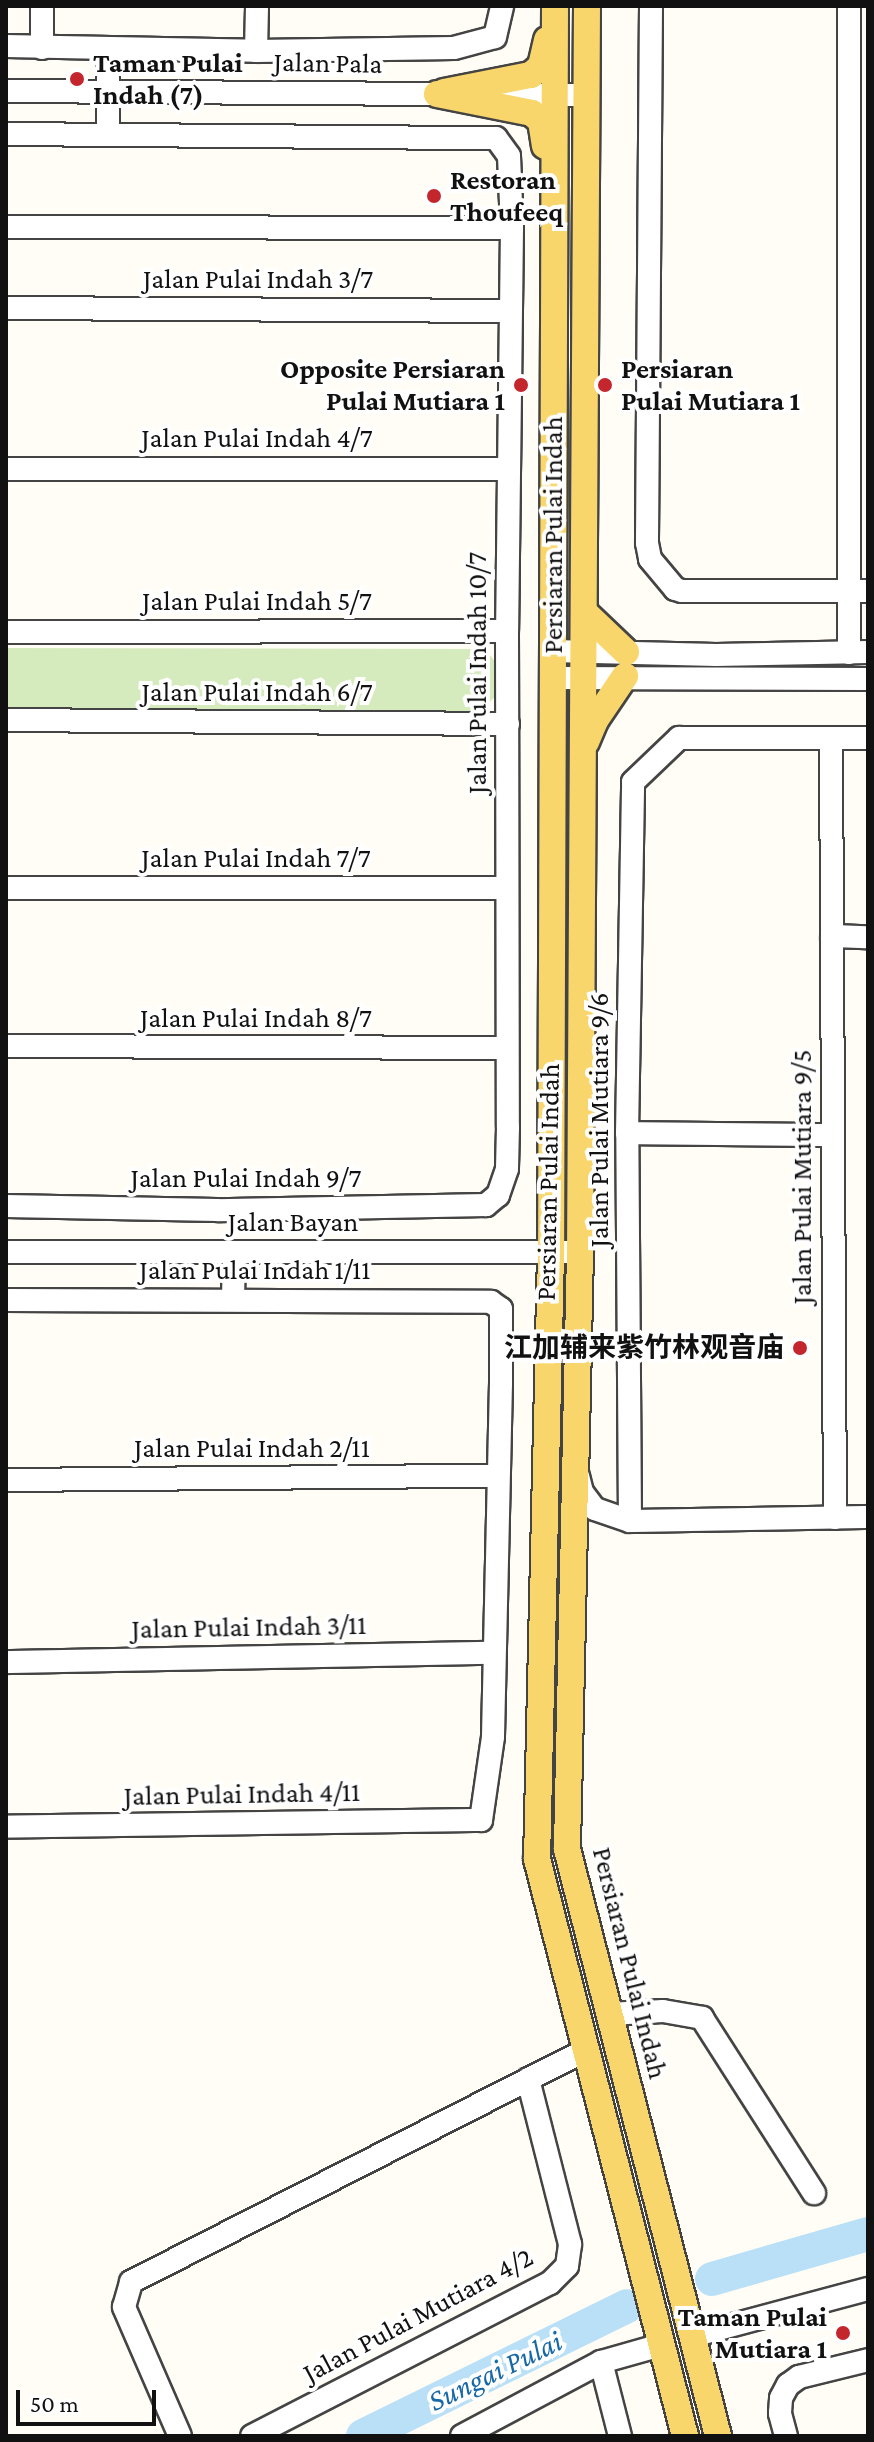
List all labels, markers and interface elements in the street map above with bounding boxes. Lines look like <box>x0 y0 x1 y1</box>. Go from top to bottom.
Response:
street label: Jalan Pala <box>273 45 383 81</box>
place label: Taman Pulai Indah (7) <box>93 46 243 112</box>
marker: Taman Pulai Indah (7) <box>68 70 86 88</box>
place label: Restoran Thoufeeq <box>450 163 563 229</box>
marker: Restoran Thoufeeq <box>425 187 443 205</box>
street label: Jalan Pulai Indah 3/7 <box>143 262 373 296</box>
place label: Opposite Persiaran Pulai Mutiara 1 <box>280 352 505 418</box>
place label: Persiaran Pulai Mutiara 1 <box>621 352 800 418</box>
marker: Opposite Persiaran Pulai Mutiara 1 <box>512 376 530 394</box>
marker: Persiaran Pulai Mutiara 1 <box>596 376 614 394</box>
street label: Persiaran Pulai Indah <box>536 416 570 654</box>
street label: Jalan Pulai Indah 4/7 <box>141 421 373 455</box>
street label: Jalan Pulai Indah 10/7 <box>460 552 494 794</box>
street label: Jalan Pulai Indah 5/7 <box>142 584 372 618</box>
street label: Jalan Pulai Indah 6/7 <box>141 675 373 709</box>
street label: Jalan Pulai Indah 7/7 <box>141 841 371 875</box>
street label: Jalan Pulai Mutiara 9/6 <box>582 992 616 1248</box>
street label: Jalan Pulai Indah 8/7 <box>140 1001 372 1035</box>
street label: Jalan Pulai Mutiara 9/5 <box>785 1050 819 1304</box>
street label: Persiaran Pulai Indah <box>529 1063 567 1301</box>
street label: Jalan Pulai Indah 9/7 <box>131 1161 361 1195</box>
street label: Jalan Bayan <box>228 1205 358 1239</box>
street label: Jalan Pulai Indah 1/11 <box>139 1253 371 1287</box>
place label: 江加辅来紫竹林观音庙 <box>504 1331 784 1365</box>
marker: 江加辅来紫竹林观音庙 <box>791 1339 809 1357</box>
street label: Jalan Pulai Indah 2/11 <box>134 1431 370 1465</box>
street label: Jalan Pulai Indah 3/11 <box>131 1608 367 1646</box>
street label: Jalan Pulai Indah 4/11 <box>123 1775 361 1813</box>
street label: Persiaran Pulai Indah <box>585 1844 675 2082</box>
street label: Jalan Pulai Mutiara 4/2 <box>297 2240 539 2390</box>
place label: Taman Pulai Mutiara 1 <box>677 2300 827 2366</box>
water label: Sungai Pulai <box>422 2323 568 2419</box>
marker: Taman Pulai Mutiara 1 <box>834 2324 852 2342</box>
scale bar <box>20 2374 160 2424</box>
text: 50 m <box>30 2390 79 2417</box>

